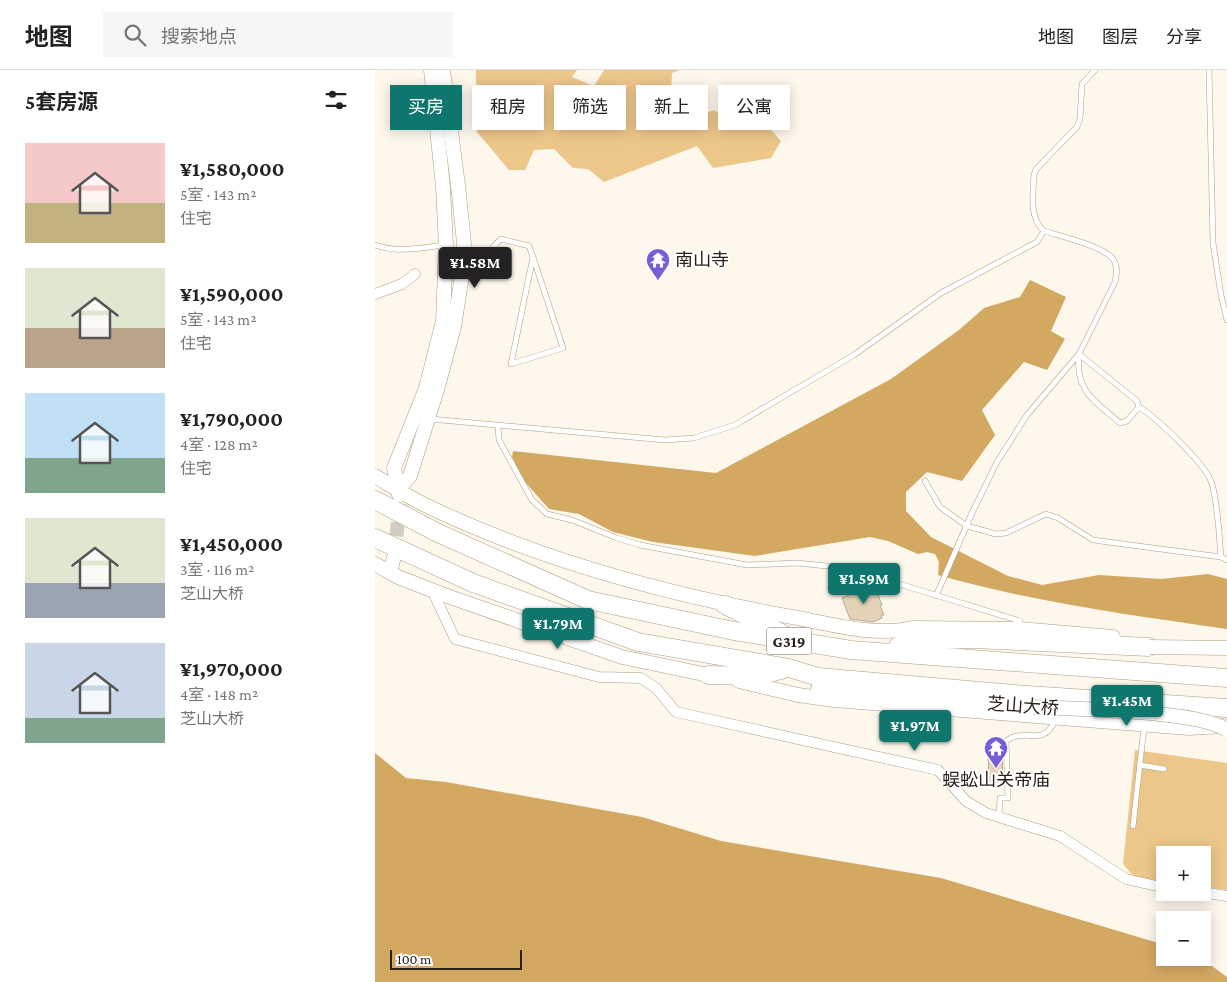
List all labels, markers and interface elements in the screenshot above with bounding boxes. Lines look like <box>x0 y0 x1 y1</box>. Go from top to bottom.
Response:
search box <box>103 12 453 57</box>
icon: search <box>121 21 149 49</box>
text: 地图 <box>25 23 73 50</box>
text: 搜索地点 <box>161 26 237 47</box>
text: 地图 <box>1038 27 1074 47</box>
text: 图层 <box>1102 27 1138 47</box>
text: 分享 <box>1166 27 1202 47</box>
chip: 买房 <box>390 85 462 130</box>
chip: 租房 <box>472 85 544 130</box>
chip: 筛选 <box>554 85 626 130</box>
chip: 新上 <box>636 85 708 130</box>
chip: 公寓 <box>718 85 790 130</box>
icon: filters <box>322 86 350 114</box>
text: 5套房源 <box>25 90 98 114</box>
text: ¥1,580,000 <box>180 157 284 181</box>
icon: home <box>65 163 125 223</box>
text: 5室 · 143 m² <box>180 186 256 203</box>
text: 住宅 <box>180 210 212 227</box>
pin: ¥1.58M <box>434 246 516 289</box>
temple icon: 南山寺 <box>645 247 671 281</box>
place label: 南山寺 <box>675 250 729 270</box>
text: ¥1.58M <box>450 254 500 271</box>
text: ¥1,590,000 <box>180 282 283 306</box>
icon: home <box>65 288 125 348</box>
text: 5室 · 143 m² <box>180 311 256 328</box>
text: 住宅 <box>180 335 212 352</box>
text: ¥1,790,000 <box>180 407 283 431</box>
icon: home <box>65 413 125 473</box>
text: 4室 · 128 m² <box>180 436 258 453</box>
text: 住宅 <box>180 460 212 477</box>
text: ¥1,450,000 <box>180 532 283 556</box>
icon: home <box>65 538 125 598</box>
text: 3室 · 116 m² <box>180 561 254 578</box>
pin: ¥1.59M <box>823 562 905 605</box>
text: ¥1.59M <box>839 570 889 587</box>
text: 芝山大桥 <box>180 585 244 602</box>
pin: ¥1.79M <box>517 608 599 650</box>
text: ¥1.79M <box>533 615 583 632</box>
road number: G319 <box>767 628 811 654</box>
text: ¥1,970,000 <box>180 657 283 681</box>
icon: home <box>65 663 125 723</box>
pin: ¥1.45M <box>1086 684 1168 727</box>
text: 4室 · 148 m² <box>180 686 258 703</box>
text: ¥1.45M <box>1102 692 1152 709</box>
street label: 芝山大桥 <box>986 694 1060 718</box>
text: 芝山大桥 <box>180 710 244 727</box>
pin: ¥1.97M <box>874 710 956 752</box>
text: ¥1.97M <box>890 717 940 734</box>
temple icon: 蜈蚣山关帝庙 <box>983 735 1009 769</box>
place label: 蜈蚣山关帝庙 <box>942 770 1050 790</box>
map controls <box>1156 846 1211 966</box>
button: + <box>1156 846 1211 901</box>
button: − <box>1156 911 1211 966</box>
scale bar <box>390 947 523 970</box>
text: 100 m <box>397 951 431 967</box>

